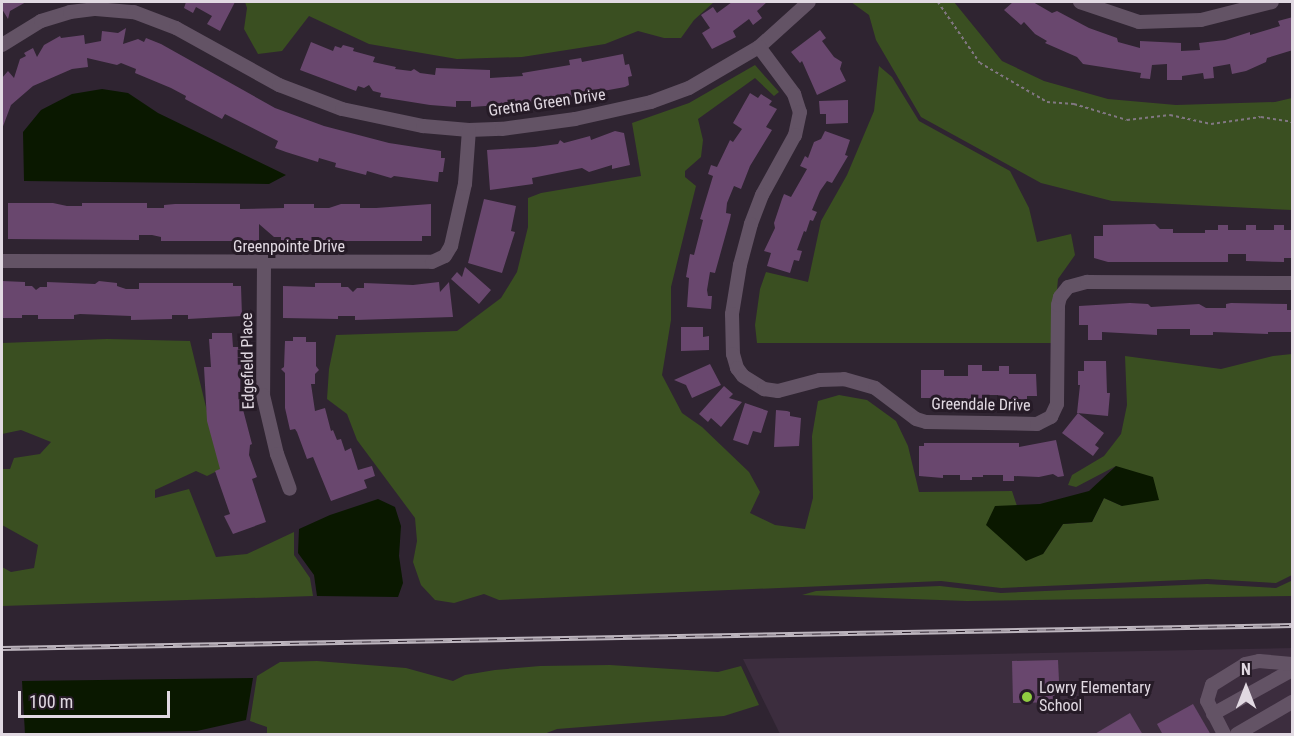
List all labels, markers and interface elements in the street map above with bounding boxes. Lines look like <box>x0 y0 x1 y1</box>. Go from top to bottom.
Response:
street label: Gretna Green Drive <box>487 85 607 121</box>
street label: Greenpointe Drive <box>233 237 345 257</box>
street label: Edgefield Place <box>238 312 258 410</box>
street label: Greendale Drive <box>931 395 1031 415</box>
north arrow <box>1216 658 1276 718</box>
text: N <box>1241 660 1251 679</box>
place label: Lowry Elementary School <box>1039 678 1151 716</box>
scale bar <box>21 679 172 717</box>
marker: Lowry Elementary School <box>1020 690 1034 704</box>
text: 100 m <box>29 691 73 712</box>

